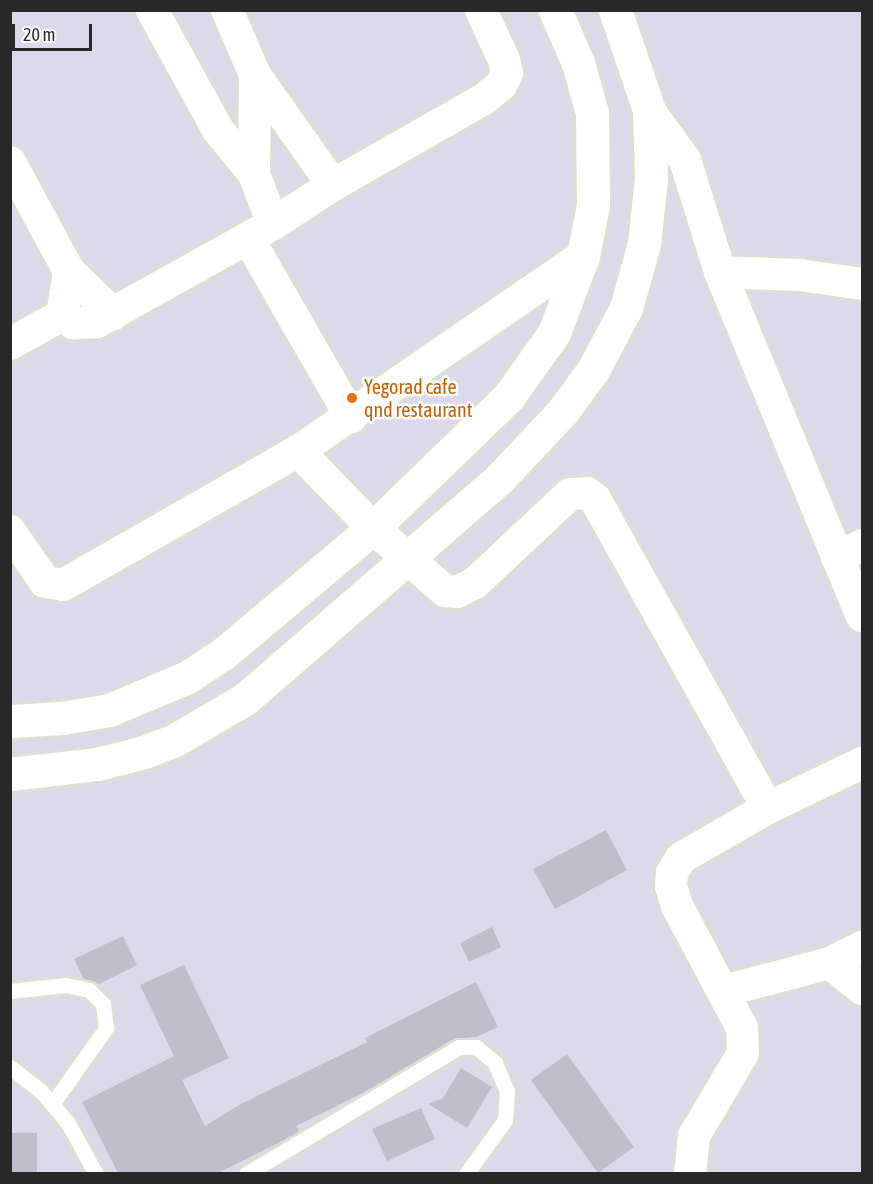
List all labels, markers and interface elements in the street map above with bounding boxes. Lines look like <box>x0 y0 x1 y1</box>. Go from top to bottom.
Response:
scale bar <box>15 12 94 50</box>
text: 20 m <box>23 24 55 45</box>
place label: Yegorad cafe qnd restaurant <box>364 374 472 421</box>
marker: Yegorad cafe qnd restaurant <box>345 391 359 405</box>

